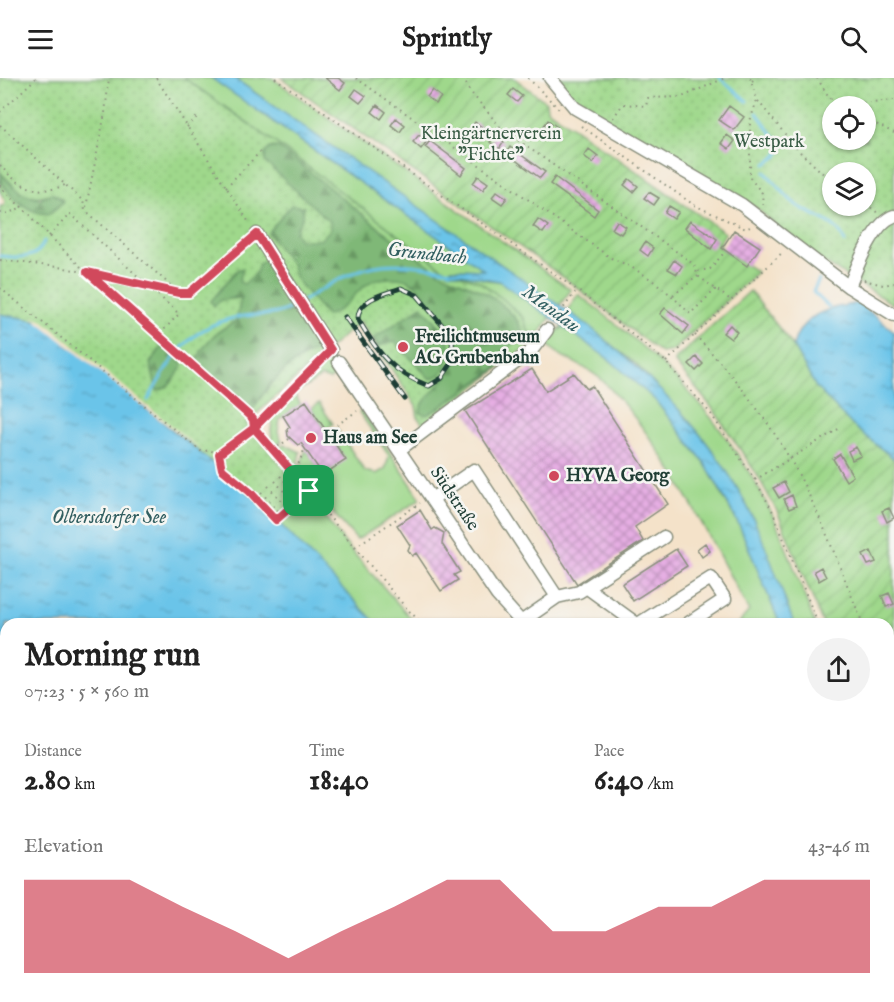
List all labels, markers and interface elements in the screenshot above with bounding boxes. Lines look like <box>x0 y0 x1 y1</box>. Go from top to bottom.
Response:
text: Sprintly <box>402 22 492 56</box>
icon: menu <box>24 23 57 56</box>
icon: search <box>837 23 870 56</box>
map controls <box>822 96 876 216</box>
button: locate <box>822 96 876 150</box>
park label: Kleingärtnerverein "Fichte" <box>421 123 562 167</box>
park label: Westpark <box>734 131 805 154</box>
button: layers <box>822 162 876 216</box>
water label: Grundbach <box>386 237 468 271</box>
water label: Mandau <box>517 280 585 338</box>
place label: Freilichtmuseum AG Grubenbahn <box>414 326 540 370</box>
marker: Freilichtmuseum AG Grubenbahn <box>396 340 410 354</box>
place label: Haus am See <box>323 427 418 450</box>
marker: Haus am See <box>304 431 318 445</box>
street label: Südstraße <box>424 462 484 536</box>
pin <box>283 465 334 516</box>
place label: HYVA Georg <box>566 465 671 488</box>
marker: HYVA Georg <box>547 469 561 483</box>
icon: arrive <box>292 474 325 507</box>
water label: Olbersdorfer See <box>52 505 166 530</box>
text: Morning run <box>24 635 200 677</box>
button: share <box>807 638 870 701</box>
text: 07:23 · 5 × 560 m <box>24 679 149 704</box>
text: Distance <box>24 742 82 762</box>
text: Time <box>309 742 345 762</box>
text: Pace <box>594 742 624 762</box>
text: 2.80 <box>24 762 71 800</box>
text: 18:40 <box>309 762 369 800</box>
text: 6:40 <box>594 762 644 800</box>
text: km <box>71 775 95 795</box>
text: /km <box>644 775 674 795</box>
text: Elevation <box>24 834 103 859</box>
text: 43–46 m <box>808 834 870 859</box>

